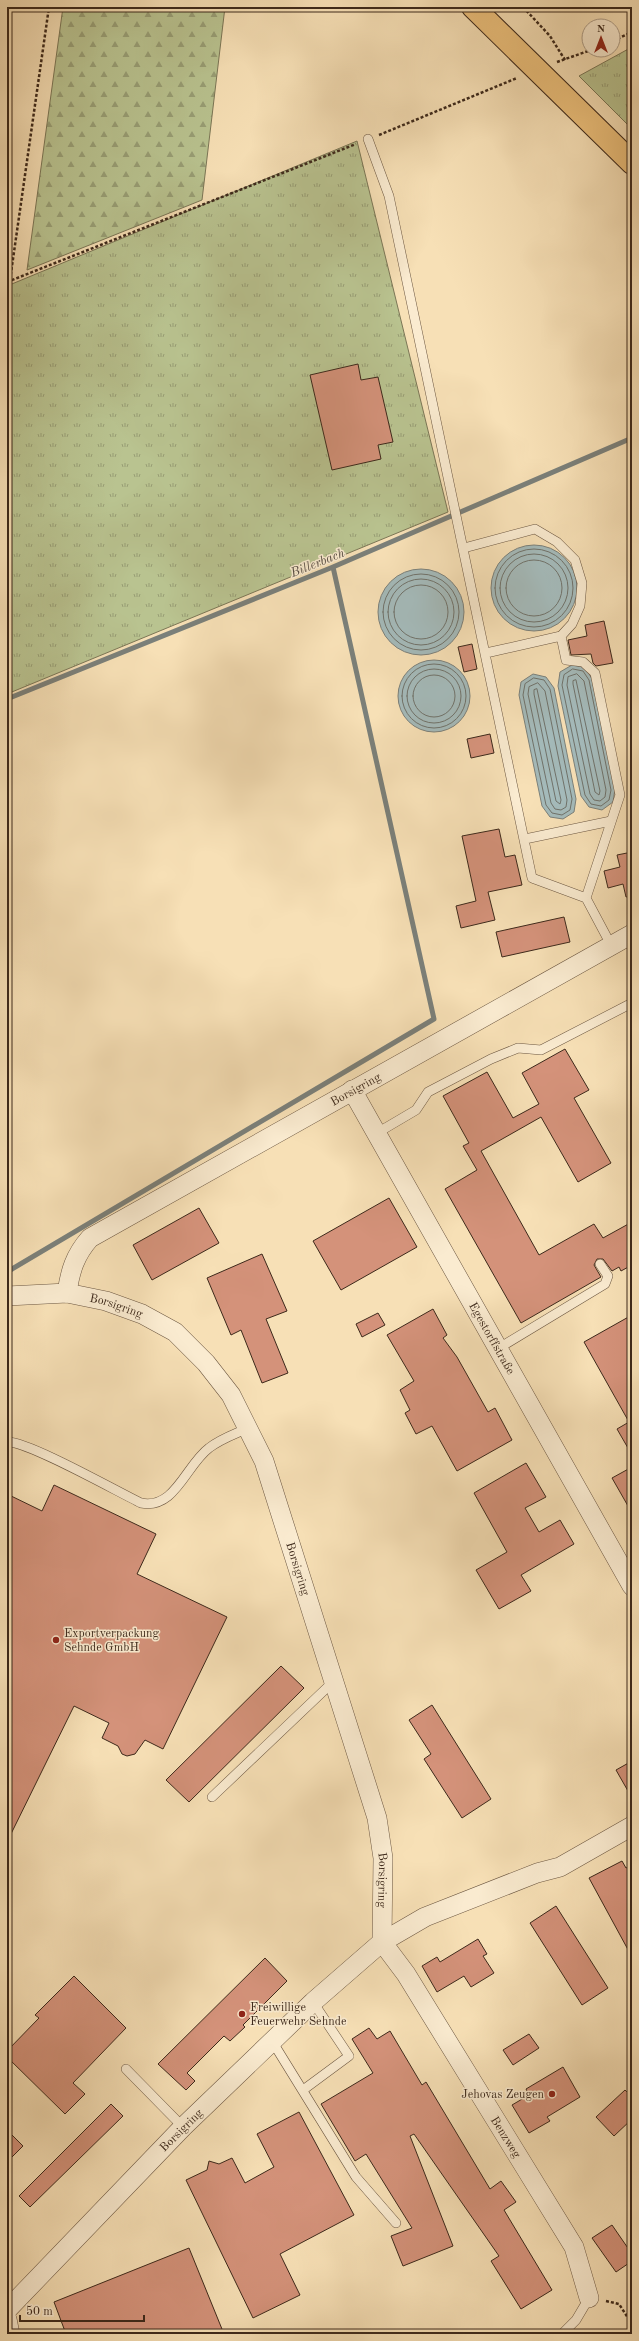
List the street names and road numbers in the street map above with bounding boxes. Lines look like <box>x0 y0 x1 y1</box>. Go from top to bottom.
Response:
street label: Borsigring <box>329 1071 383 1109</box>
street label: Borsigring <box>88 1293 145 1321</box>
street label: Egestorffstraße <box>466 1301 517 1377</box>
street label: Borsigring <box>283 1541 311 1598</box>
street label: Borsigring <box>375 1852 388 1908</box>
street label: Borsigring <box>158 2107 206 2154</box>
street label: Benzweg <box>488 2115 523 2161</box>

